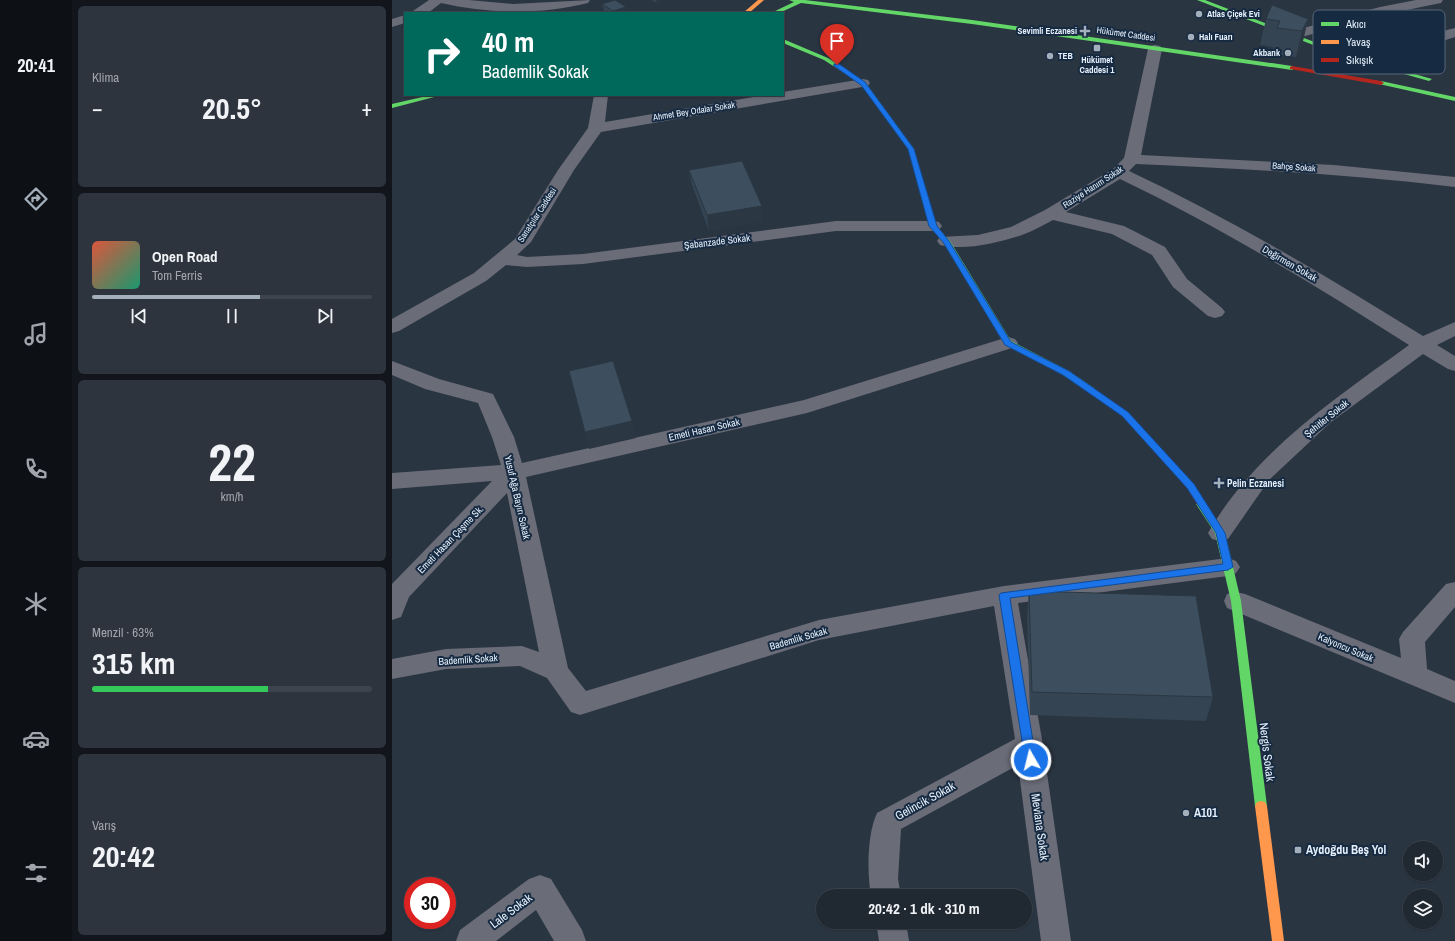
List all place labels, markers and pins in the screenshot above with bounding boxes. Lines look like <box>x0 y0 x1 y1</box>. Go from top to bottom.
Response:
place label: Atlas Çiçek Evi <box>1207 8 1260 20</box>
marker: Atlas Çiçek Evi <box>1194 9 1204 19</box>
pin <box>820 24 854 65</box>
place label: Sevimli Eczanesi <box>1018 25 1077 37</box>
marker: Sevimli Eczanesi <box>1080 26 1090 36</box>
place label: Halı Fuarı <box>1199 31 1233 43</box>
marker: Halı Fuarı <box>1186 32 1196 42</box>
marker: Hükümet Caddesi 1 <box>1092 43 1102 53</box>
place label: Akbank <box>1253 47 1281 59</box>
marker: Akbank <box>1283 48 1293 58</box>
place label: TEB <box>1058 50 1073 62</box>
marker: TEB <box>1045 51 1055 61</box>
place label: Hükümet Caddesi 1 <box>1080 54 1115 76</box>
place label: Pelin Eczanesi <box>1227 477 1284 490</box>
marker: Pelin Eczanesi <box>1214 478 1224 488</box>
place label: A101 <box>1194 805 1218 821</box>
marker: A101 <box>1181 808 1191 818</box>
place label: Aydoğdu Beş Yol <box>1306 842 1386 858</box>
marker: Aydoğdu Beş Yol <box>1293 845 1303 855</box>

